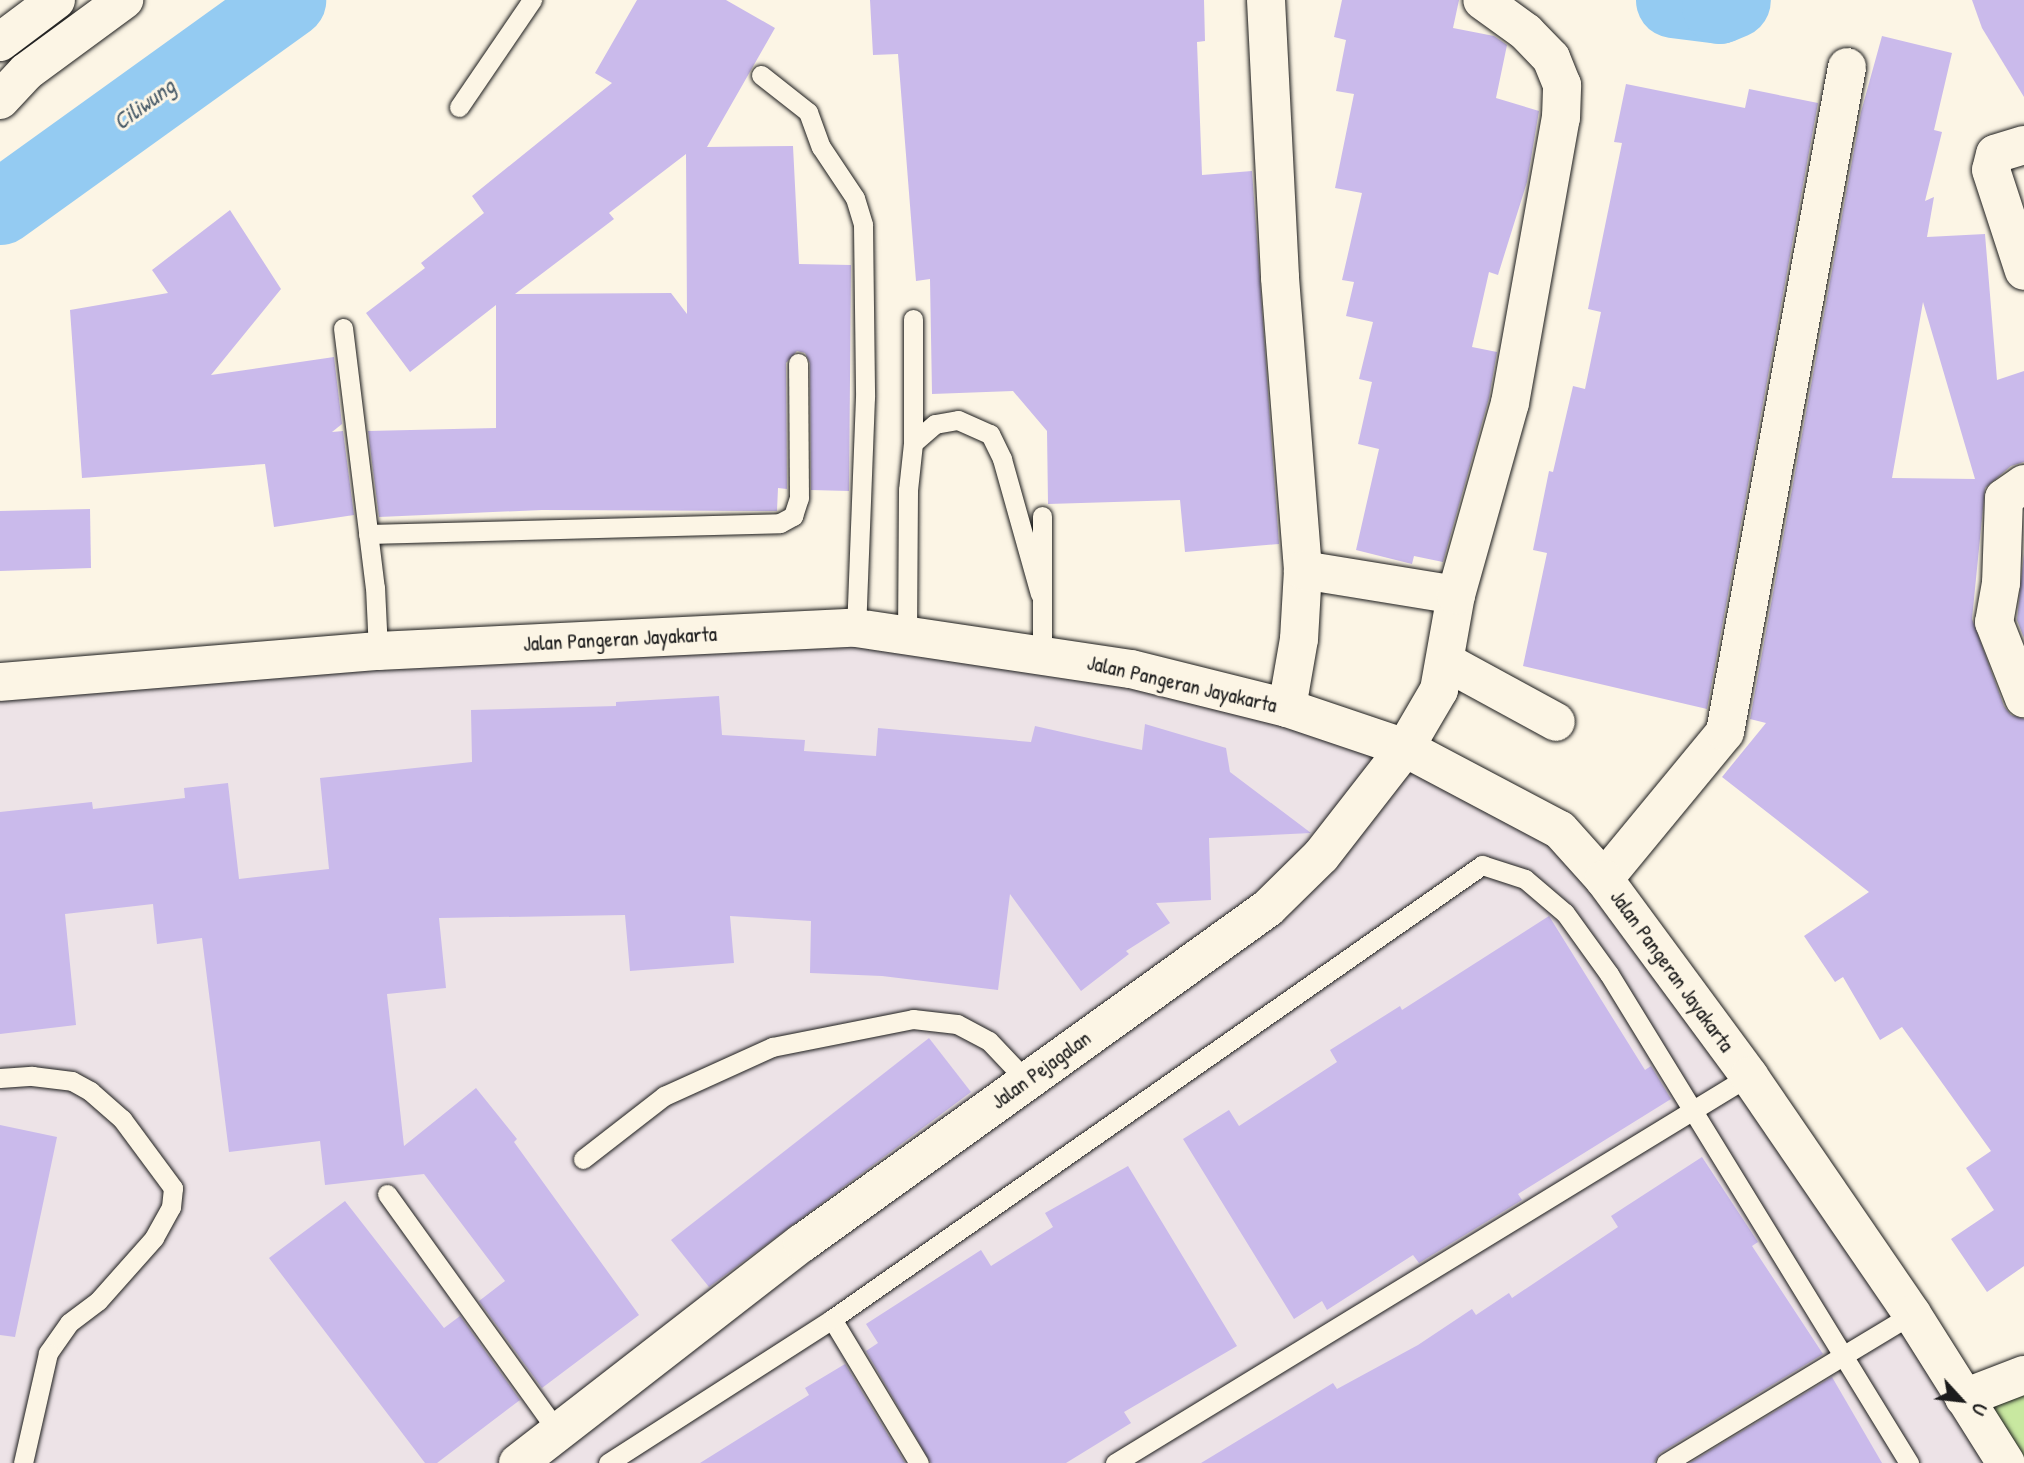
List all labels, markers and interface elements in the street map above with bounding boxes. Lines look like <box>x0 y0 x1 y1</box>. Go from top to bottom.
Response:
water label: Ciliwung <box>108 72 180 136</box>
street label: Jalan Pangeran Jayakarta <box>523 621 717 657</box>
street label: Jalan Pangeran Jayakarta <box>1085 650 1279 718</box>
street label: Jalan Pangeran Jayakarta <box>1605 885 1739 1057</box>
street label: Jalan Pejagalan <box>986 1026 1096 1114</box>
north arrow <box>1926 1365 1996 1435</box>
text: U <box>1966 1399 1994 1420</box>

